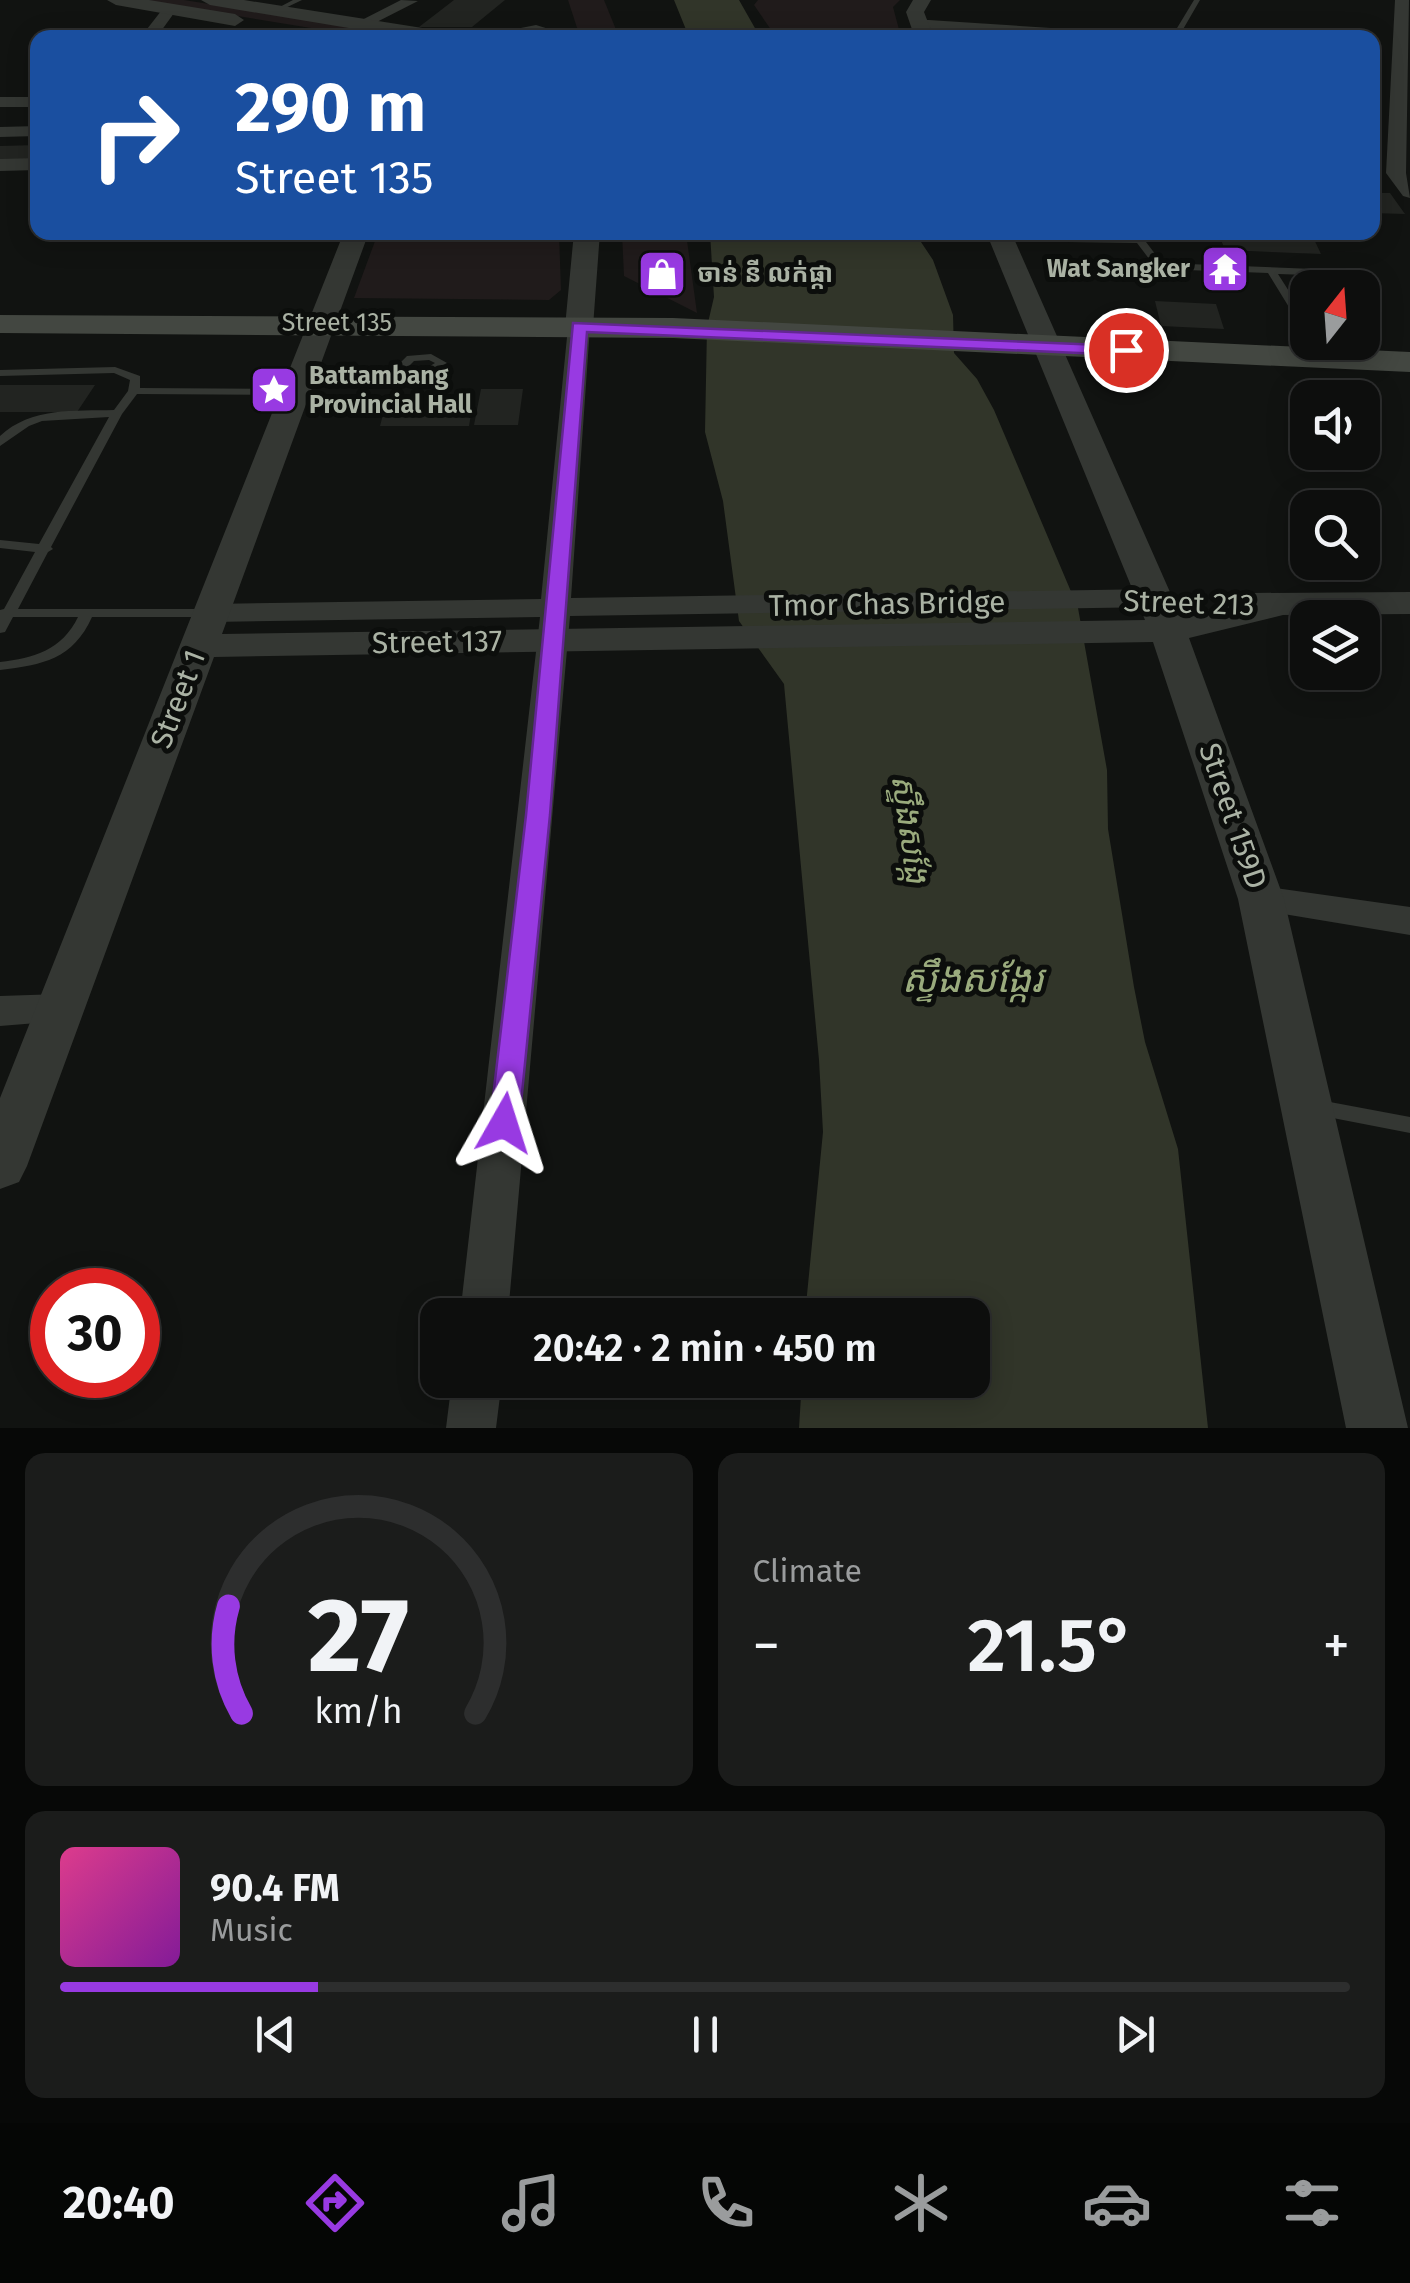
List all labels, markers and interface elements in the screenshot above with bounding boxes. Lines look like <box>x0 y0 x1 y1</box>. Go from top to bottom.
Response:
text: 290 m <box>235 66 426 150</box>
icon: right <box>70 70 200 200</box>
text: Street 135 <box>235 151 434 205</box>
temple icon: Wat Sangker <box>1199 243 1251 295</box>
shop icon: ចាន់ នី លក់ផ្កា <box>636 248 688 300</box>
place label: Wat Sangker <box>1047 254 1191 284</box>
place label: ចាន់ នី លក់ផ្កា <box>697 259 833 290</box>
north arrow <box>1290 270 1380 360</box>
map controls <box>1290 270 1380 690</box>
street label: Street 135 <box>282 308 392 338</box>
pin <box>1084 308 1169 393</box>
icon: arrive <box>1099 323 1154 378</box>
place label: Battambang Provincial Hall <box>309 361 473 420</box>
place icon: Battambang Provincial Hall <box>248 364 300 416</box>
button: sound <box>1290 380 1380 470</box>
button: search <box>1290 490 1380 580</box>
street label: Street 213 <box>1123 583 1255 623</box>
street label: Tmor Chas Bridge <box>768 584 1006 624</box>
button: layers <box>1290 600 1380 690</box>
street label: Street 137 <box>371 623 503 661</box>
street label: Street 1 <box>143 645 213 753</box>
street label: Street 159D <box>1191 738 1275 894</box>
water label: ស្ទឹងសង្កែ <box>883 772 937 887</box>
water label: ស្ទឹងសង្កែរ <box>902 956 1047 1003</box>
position arrow <box>452 1071 556 1175</box>
speed limit sign: 30 <box>30 1268 160 1398</box>
text: 20:42 · 2 min · 450 m <box>533 1325 877 1371</box>
text: Climate <box>753 1552 862 1590</box>
text: 27 <box>308 1574 409 1699</box>
text: 21.5° <box>968 1601 1135 1691</box>
text: − <box>753 1613 780 1679</box>
text: + <box>1323 1613 1350 1679</box>
text: km/h <box>315 1690 403 1732</box>
text: 90.4 FM <box>210 1865 340 1911</box>
text: Music <box>210 1911 293 1949</box>
icon: previous <box>248 2007 303 2062</box>
icon: pause <box>678 2007 733 2062</box>
icon: next <box>1108 2007 1163 2062</box>
icon: directions <box>300 2168 370 2238</box>
icon: music <box>496 2168 566 2238</box>
icon: phone <box>691 2168 761 2238</box>
icon: climate <box>886 2168 956 2238</box>
icon: car <box>1082 2168 1152 2238</box>
icon: filters <box>1277 2168 1347 2238</box>
text: 20:40 <box>63 2176 175 2230</box>

